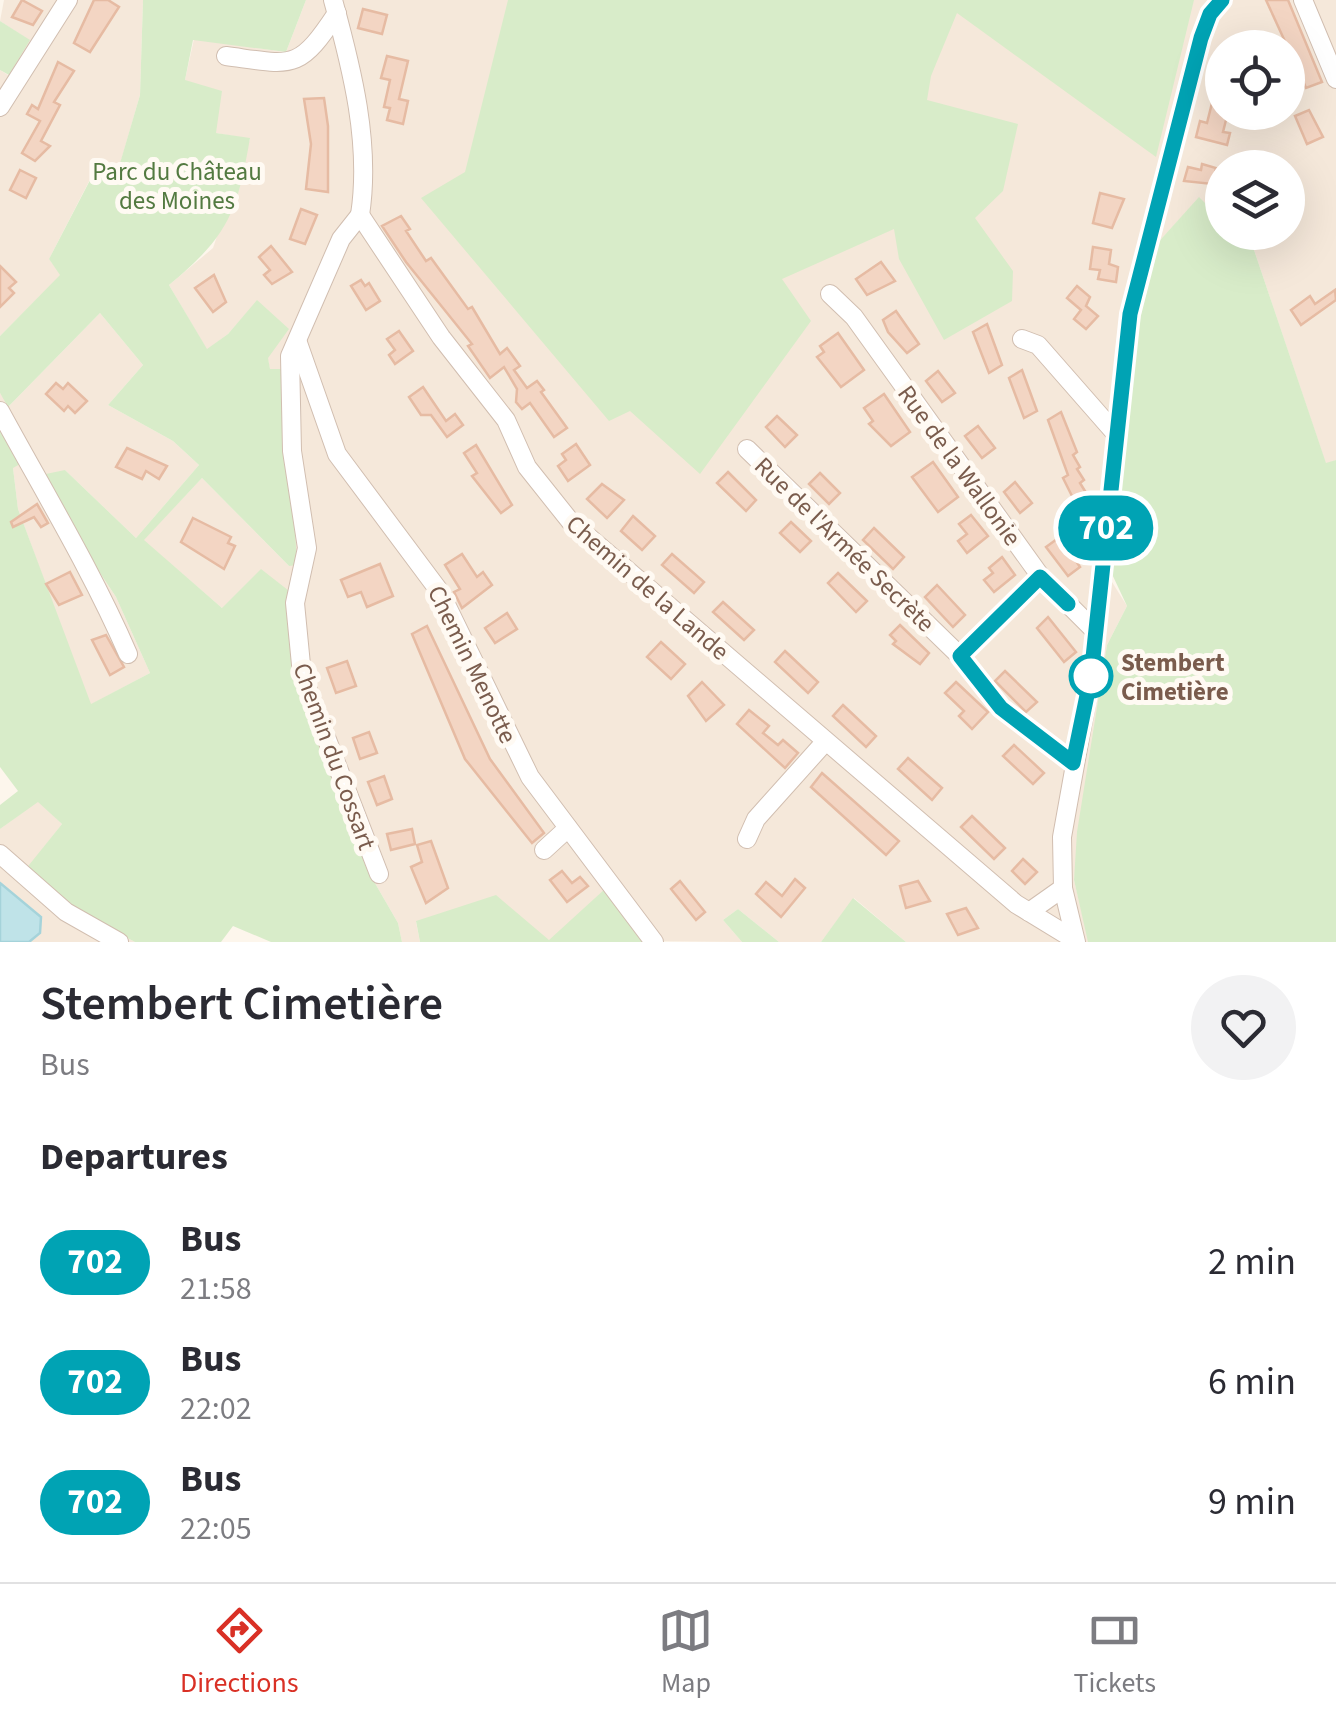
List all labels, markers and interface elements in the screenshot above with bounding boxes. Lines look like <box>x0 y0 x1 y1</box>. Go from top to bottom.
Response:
map controls <box>1205 30 1305 250</box>
button: locate <box>1205 30 1305 130</box>
button: layers <box>1205 150 1305 250</box>
park label: Parc du Château des Moines <box>92 154 262 219</box>
street label: Rue de la Wallonie <box>889 378 1030 553</box>
street label: Rue de l'Armée Secrète <box>746 449 943 641</box>
line badge: 702 <box>1048 496 1164 560</box>
text: 702 <box>1078 503 1134 553</box>
street label: Chemin de la Lande <box>558 507 737 669</box>
street label: Chemin Menotte <box>418 579 526 749</box>
place label: Stembert Cimetière <box>1121 645 1229 710</box>
marker: Stembert Cimetière <box>1070 655 1112 697</box>
street label: Chemin du Cossart <box>283 658 385 855</box>
text: Stembert Cimetière <box>40 970 443 1038</box>
button: heart <box>1191 975 1296 1080</box>
text: Bus <box>40 1042 90 1088</box>
text: Departures <box>40 1130 228 1184</box>
text: Bus <box>180 1212 241 1266</box>
text: 2 min <box>1208 1235 1296 1289</box>
text: 702 <box>67 1237 123 1287</box>
text: 21:58 <box>180 1266 252 1312</box>
text: Bus <box>180 1332 241 1386</box>
text: 6 min <box>1208 1355 1296 1409</box>
text: 702 <box>67 1357 123 1407</box>
text: 22:02 <box>180 1386 252 1432</box>
text: Bus <box>180 1452 241 1506</box>
text: 9 min <box>1208 1475 1296 1529</box>
text: 702 <box>67 1477 123 1527</box>
text: 22:05 <box>180 1506 252 1552</box>
tab: Directions <box>180 1603 298 1703</box>
tab: Map <box>658 1603 713 1703</box>
tab: Tickets <box>1073 1603 1156 1703</box>

